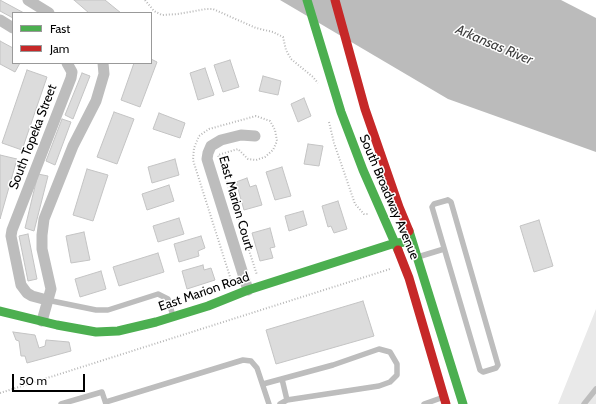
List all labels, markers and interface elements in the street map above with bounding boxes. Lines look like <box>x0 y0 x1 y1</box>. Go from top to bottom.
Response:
legend <box>12 12 152 64</box>
text: Fast <box>50 21 70 36</box>
water label: Arkansas River <box>453 21 535 69</box>
text: Jam <box>50 41 69 56</box>
street label: South Topeka Street <box>6 82 60 192</box>
street label: South Broadway Avenue <box>356 132 422 262</box>
street label: East Marion Court <box>215 154 257 252</box>
street label: East Marion Road <box>156 269 252 315</box>
scale bar <box>14 366 87 392</box>
text: 50 m <box>19 373 47 388</box>

